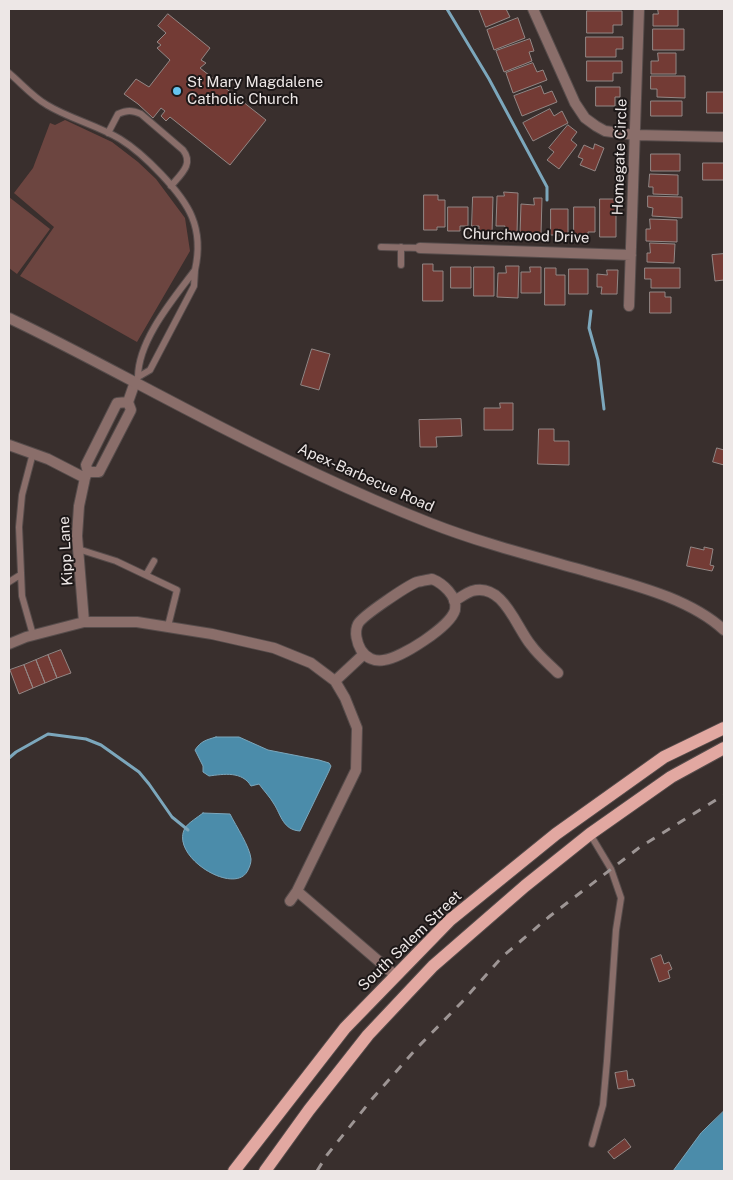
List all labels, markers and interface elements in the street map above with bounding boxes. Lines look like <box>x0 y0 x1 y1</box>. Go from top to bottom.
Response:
place label: St Mary Magdalene Catholic Church <box>187 73 323 108</box>
marker: St Mary Magdalene Catholic Church <box>171 85 183 97</box>
street label: Homegate Circle <box>609 98 631 216</box>
street label: Churchwood Drive <box>462 225 590 247</box>
street label: Apex-Barbecue Road <box>295 440 437 516</box>
street label: Kipp Lane <box>55 516 77 586</box>
street label: South Salem Street <box>355 887 465 995</box>

